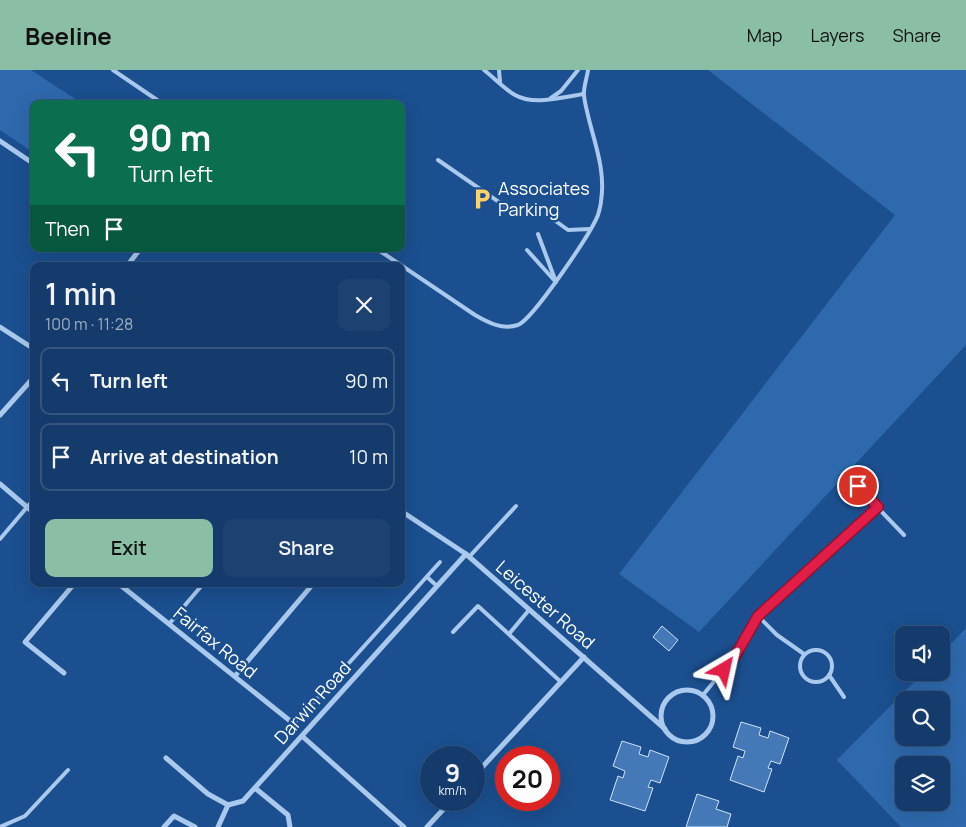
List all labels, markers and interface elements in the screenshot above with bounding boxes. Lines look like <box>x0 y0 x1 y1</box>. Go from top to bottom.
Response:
text: Beeline <box>25 19 112 52</box>
text: Map <box>747 23 782 47</box>
text: Layers <box>810 23 864 47</box>
text: Share <box>892 23 941 47</box>
text: 90 m <box>128 114 211 162</box>
icon: left <box>45 120 110 185</box>
text: Turn left <box>128 159 213 189</box>
place label: Associates Parking <box>498 176 590 221</box>
parking icon: Associates Parking <box>469 186 495 212</box>
icon: arrive <box>100 215 128 243</box>
text: Then <box>45 216 90 242</box>
text: 1 min <box>45 273 117 314</box>
button: close <box>338 279 390 331</box>
text: 100 m · 11:28 <box>45 313 133 335</box>
icon: left <box>47 367 75 395</box>
text: Turn left <box>90 368 168 394</box>
text: 90 m <box>345 368 388 394</box>
icon: arrive <box>47 443 75 471</box>
text: Arrive at destination <box>90 444 279 470</box>
text: 10 m <box>349 444 388 470</box>
pin <box>837 465 879 507</box>
icon: arrive <box>844 472 872 500</box>
button: Exit <box>45 519 213 577</box>
button: Share <box>223 519 390 577</box>
street label: Leicester Road <box>491 555 600 654</box>
street label: Fairfax Road <box>169 601 263 683</box>
map controls <box>895 626 950 811</box>
button: sound <box>895 626 950 681</box>
position arrow <box>697 643 749 695</box>
street label: Darwin Road <box>269 656 356 749</box>
button: search <box>895 691 950 746</box>
speed limit sign: 20 <box>495 746 560 811</box>
text: 9 <box>445 755 460 790</box>
button: layers <box>895 756 950 811</box>
text: km/h <box>439 782 466 799</box>

